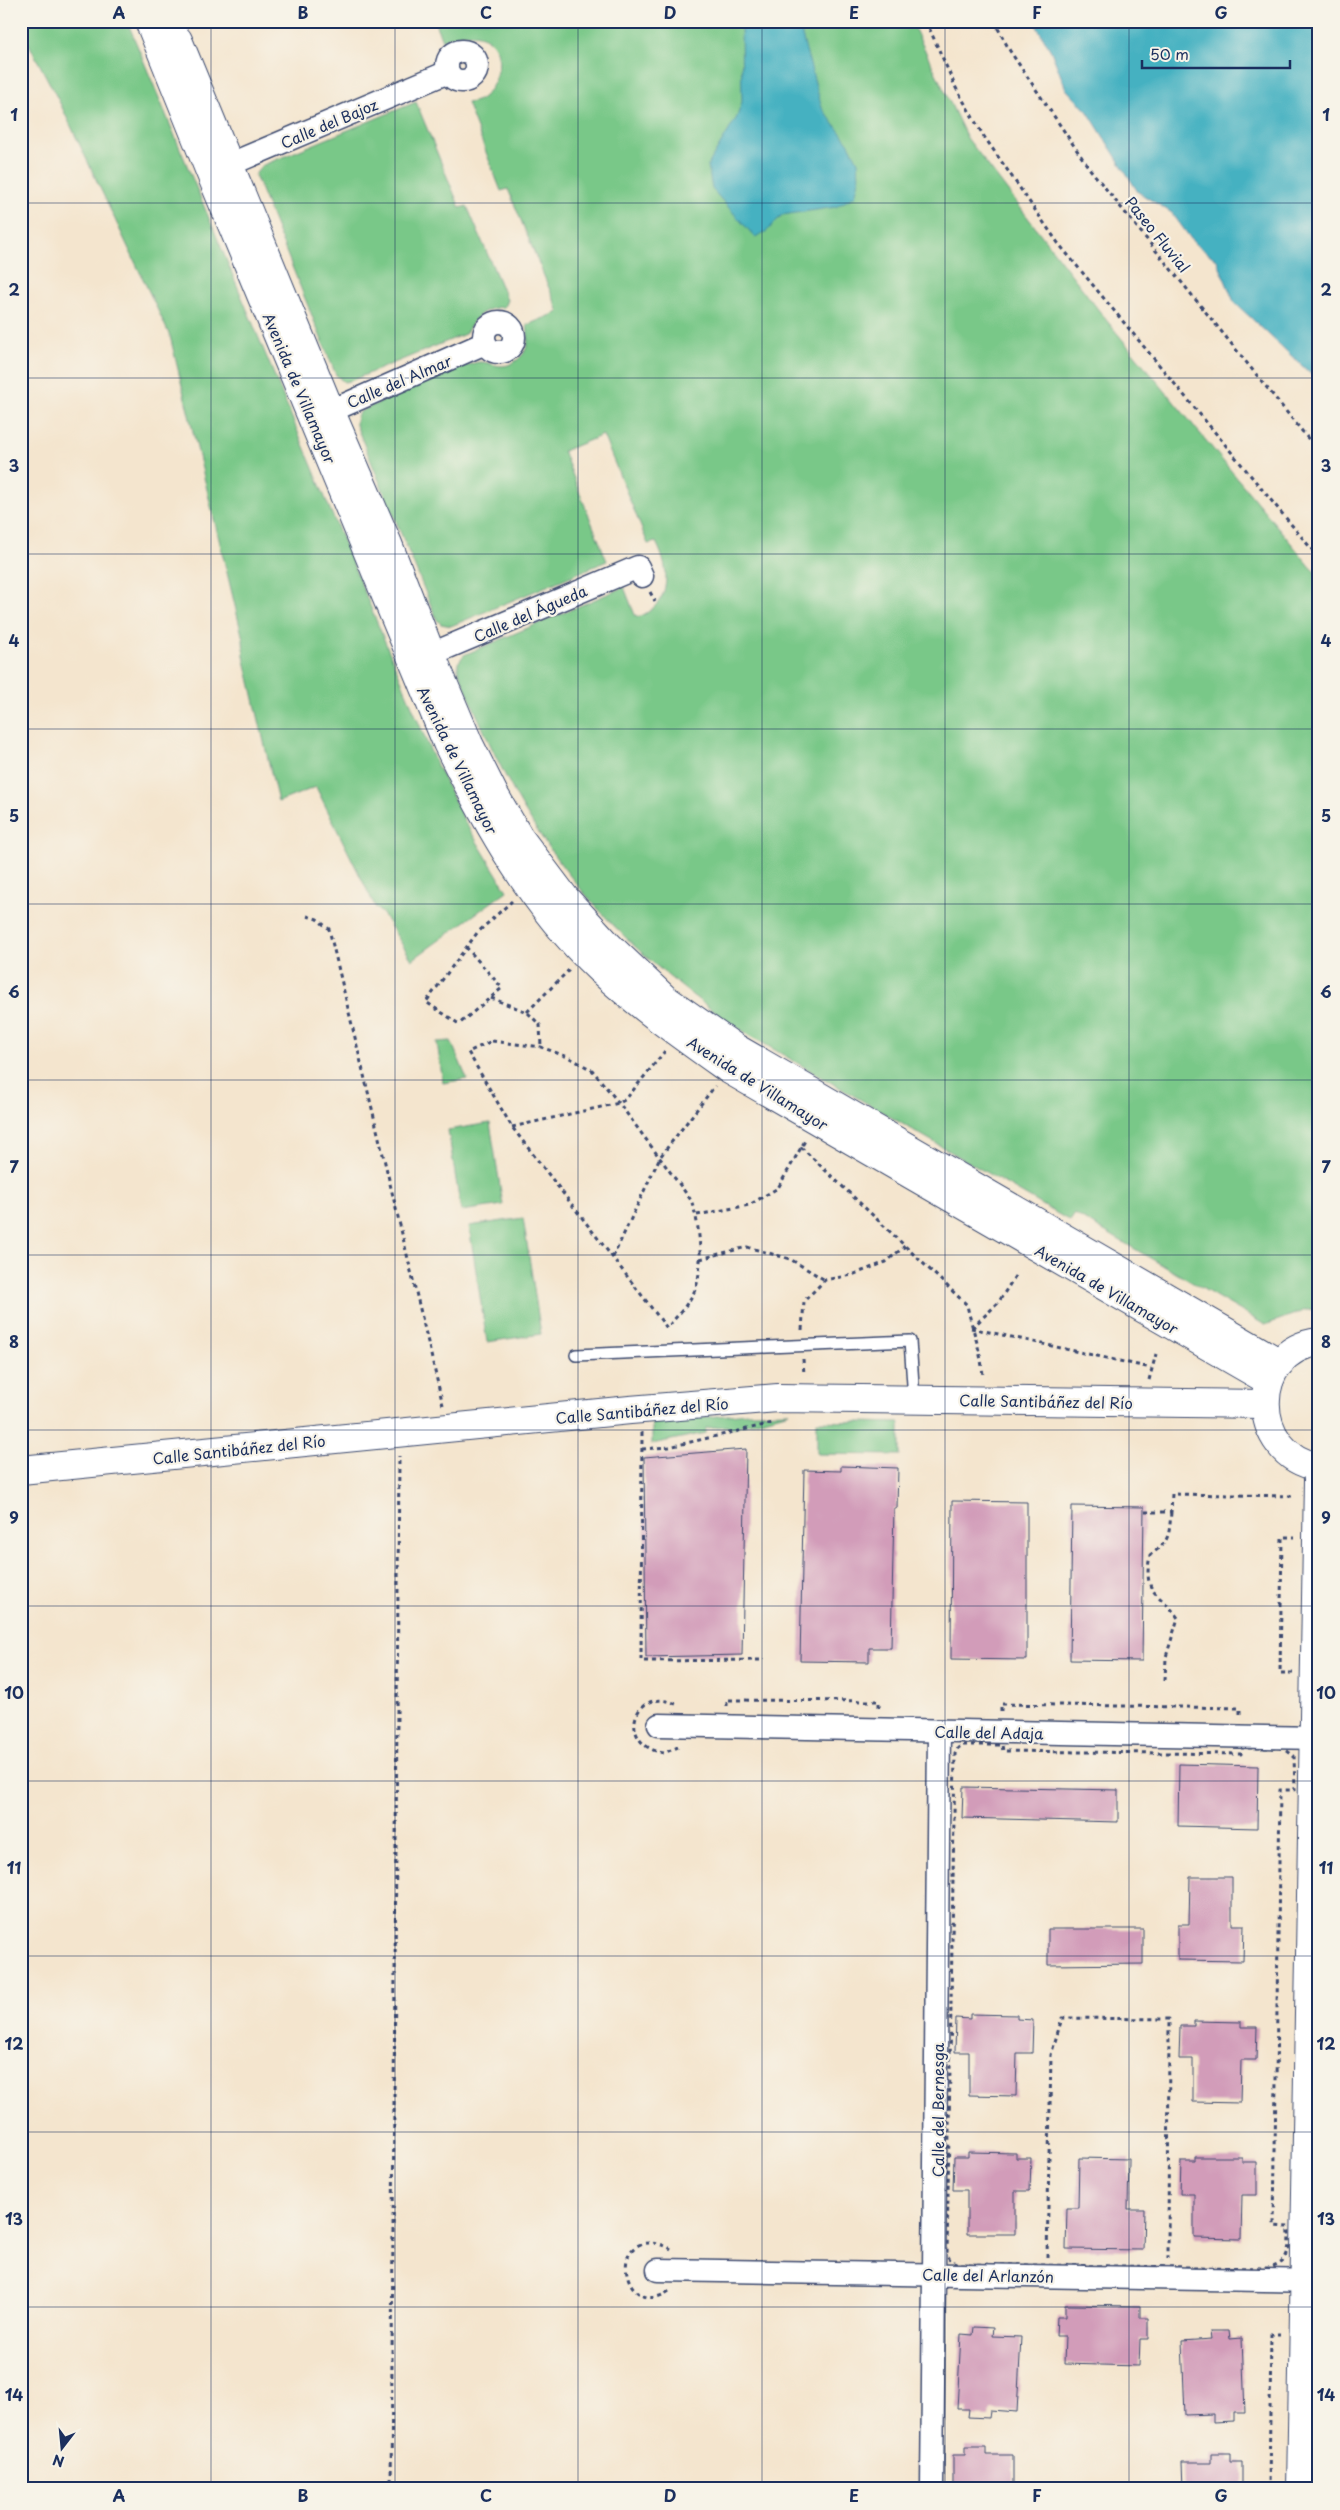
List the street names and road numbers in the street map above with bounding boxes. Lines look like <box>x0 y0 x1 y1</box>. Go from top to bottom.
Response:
street label: Calle del Bajoz <box>277 92 382 154</box>
street label: Paseo Fluvial <box>1120 191 1196 277</box>
street label: Avenida de Villamayor <box>258 309 342 467</box>
street label: Calle del Almar <box>343 348 455 413</box>
street label: Calle del Águeda <box>470 578 591 647</box>
street label: Avenida de Villamayor <box>412 682 504 838</box>
street label: Avenida de Villamayor <box>683 1030 833 1136</box>
street label: Avenida de Villamayor <box>1031 1238 1183 1340</box>
street label: Calle Santibáñez del Río <box>959 1388 1133 1414</box>
street label: Calle Santibáñez del Río <box>555 1391 729 1429</box>
street label: Calle Santibáñez del Río <box>151 1428 327 1470</box>
street label: Calle del Adaja <box>934 1720 1044 1744</box>
street label: Calle del Bernesga <box>926 2042 949 2177</box>
street label: Calle del Arlanzón <box>922 2262 1054 2288</box>

